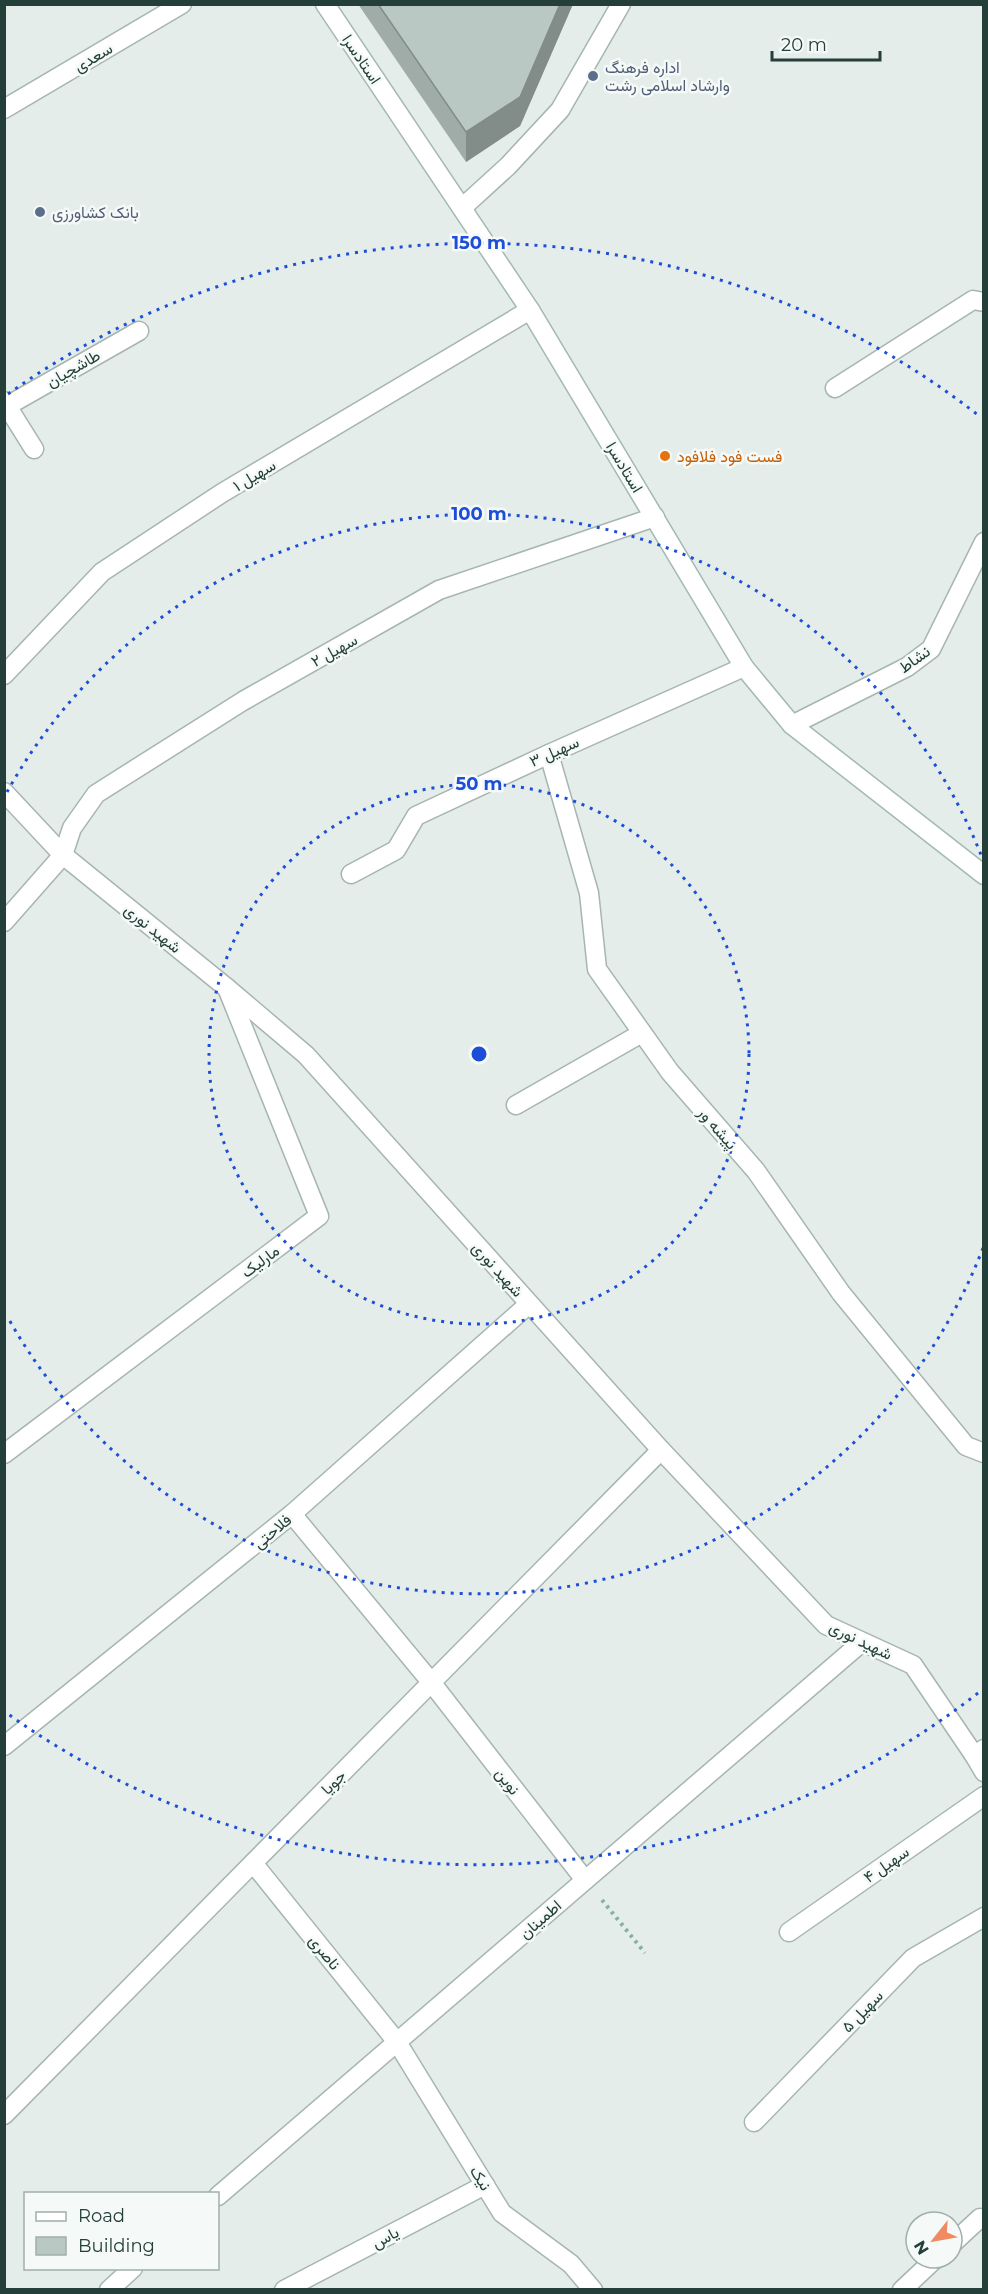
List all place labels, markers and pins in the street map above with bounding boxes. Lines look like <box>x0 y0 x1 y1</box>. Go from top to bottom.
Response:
place label: اداره فرهنگ وارشاد اسلامی رشت <box>605 58 730 96</box>
marker: اداره فرهنگ وارشاد اسلامی رشت <box>586 69 600 83</box>
place label: بانک کشاورزی <box>52 203 139 223</box>
marker: بانک کشاورزی <box>33 205 47 219</box>
place label: فست فود فلافود <box>677 447 782 467</box>
marker: فست فود فلافود <box>658 449 672 463</box>
centre of rings <box>469 1044 489 1064</box>

